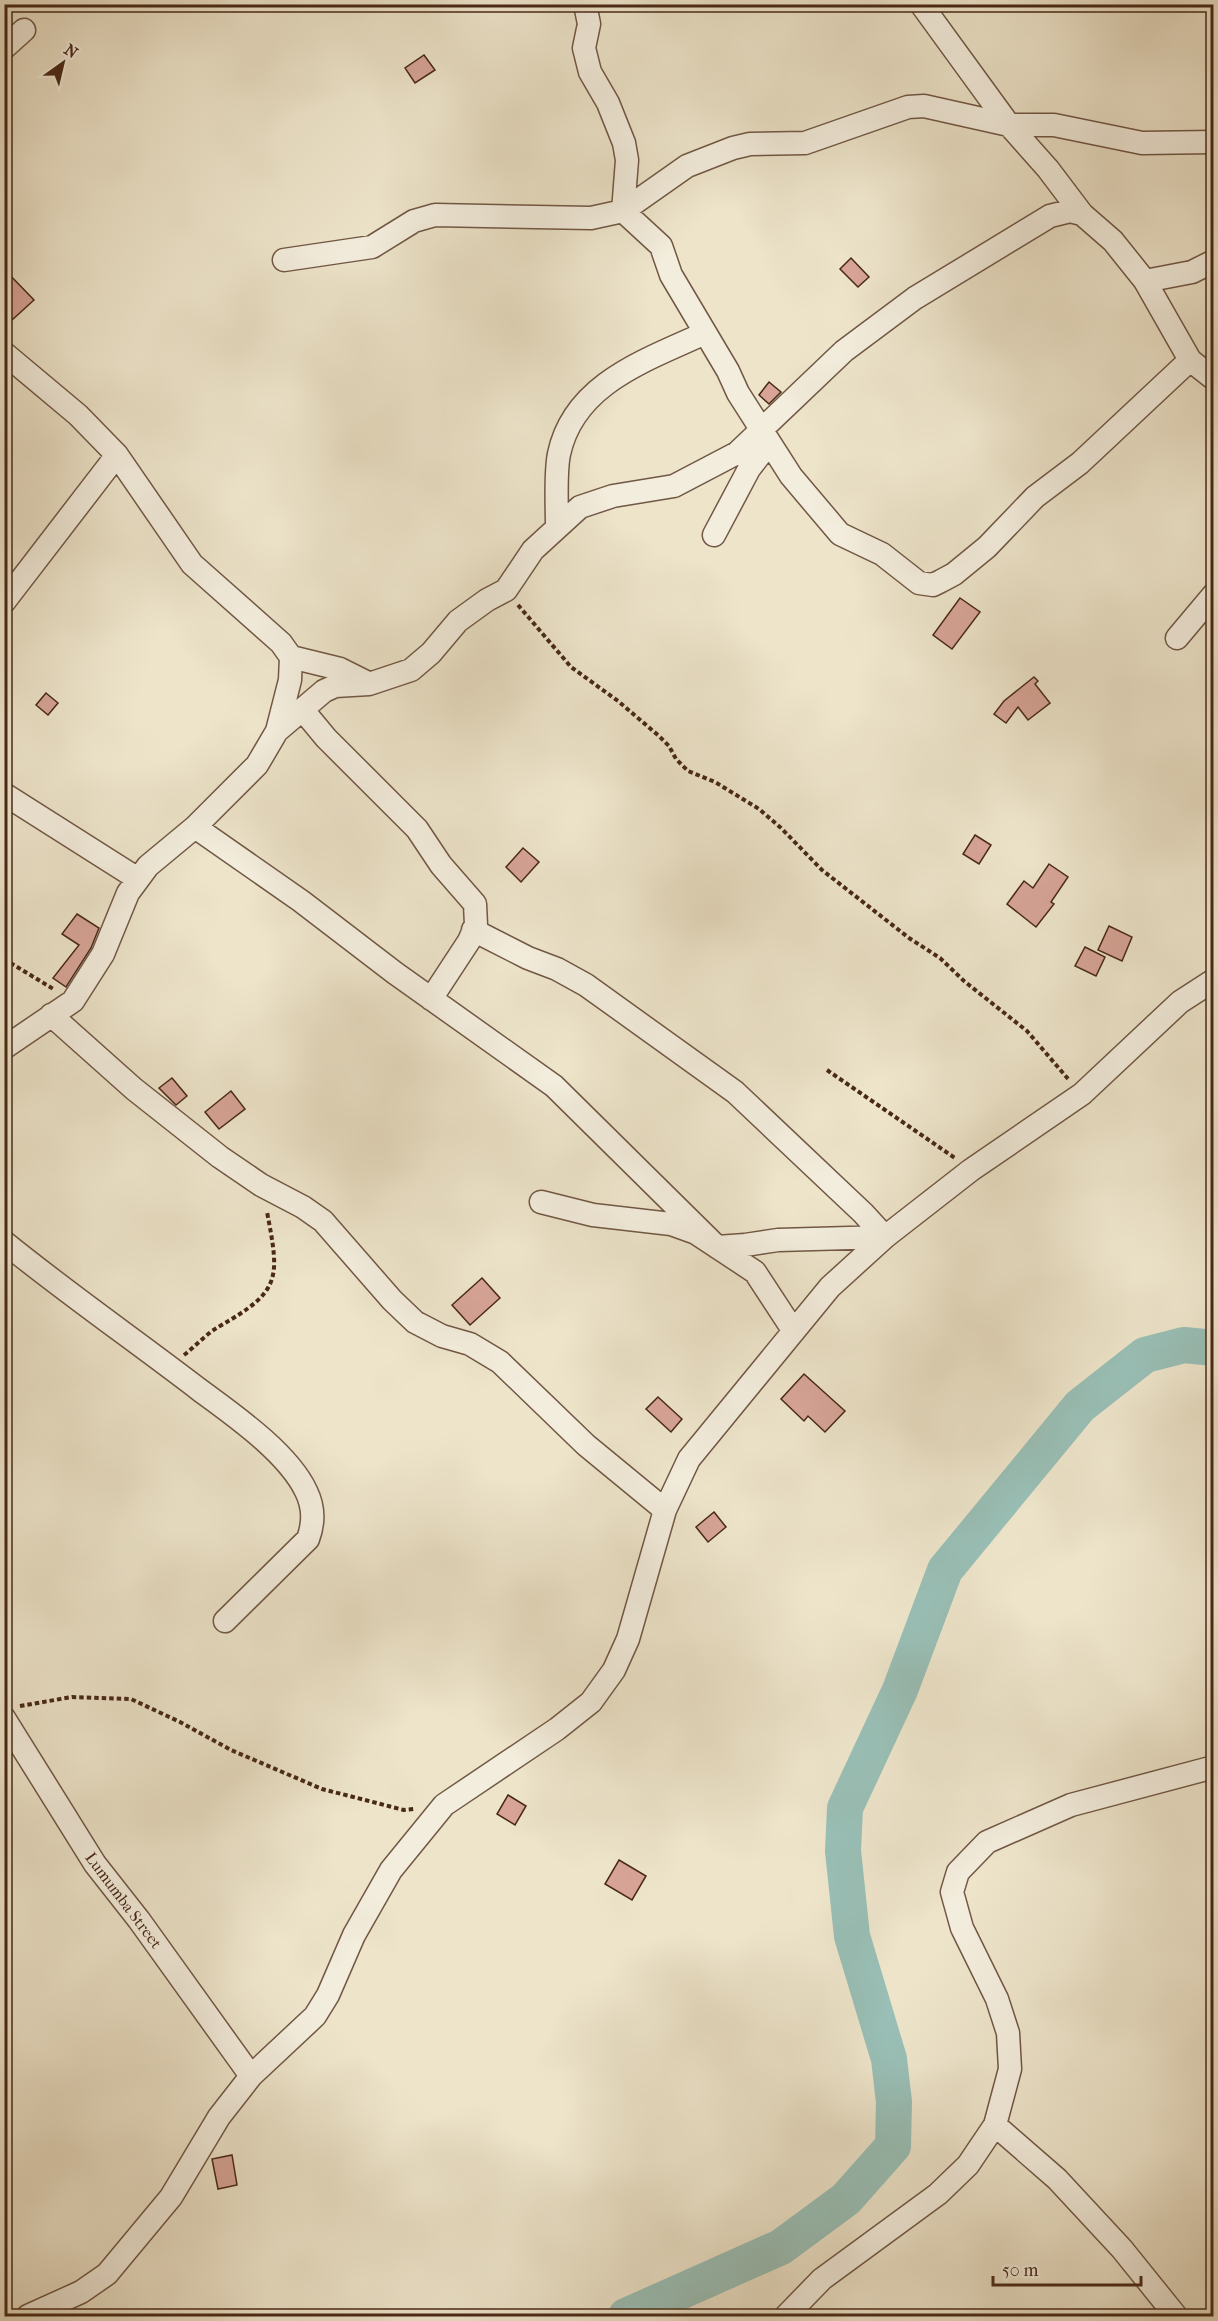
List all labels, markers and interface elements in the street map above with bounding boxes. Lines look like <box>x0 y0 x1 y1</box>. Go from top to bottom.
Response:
north arrow <box>33 33 93 93</box>
text: N <box>61 40 82 63</box>
street label: Lumumba Street <box>81 1848 166 1952</box>
scale bar <box>993 2249 1142 2287</box>
text: 50 m <box>1002 2260 1039 2281</box>

